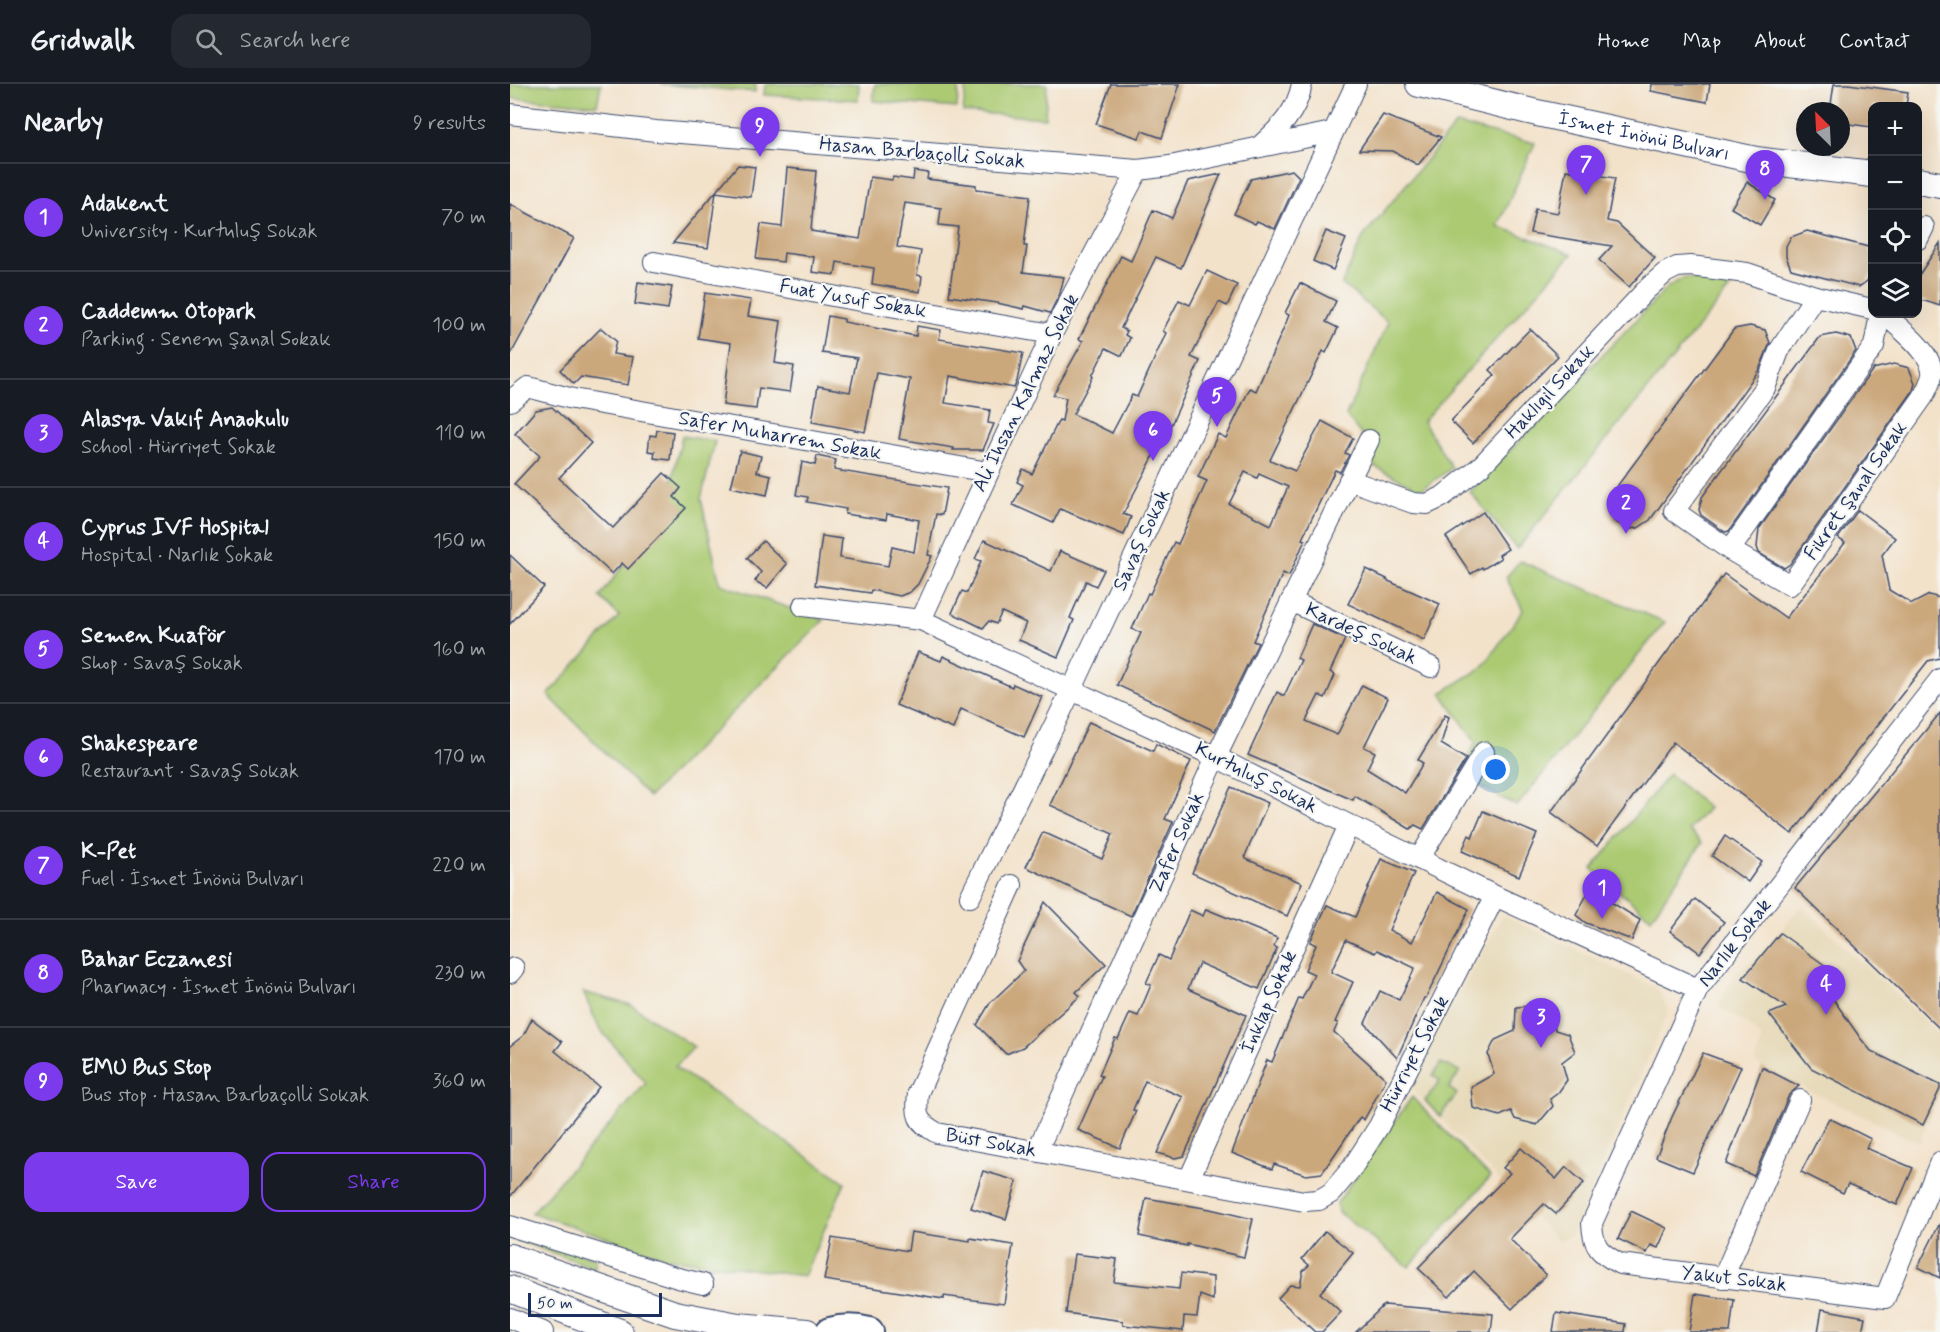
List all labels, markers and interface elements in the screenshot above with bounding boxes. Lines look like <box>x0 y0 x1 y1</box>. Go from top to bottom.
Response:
search box <box>171 14 591 68</box>
text: Gridwalk <box>30 23 135 60</box>
icon: search <box>192 25 225 58</box>
text: Search here <box>240 27 351 55</box>
text: Home <box>1598 27 1650 55</box>
text: Map <box>1683 27 1721 55</box>
text: About <box>1754 27 1806 55</box>
text: Contact <box>1839 27 1910 55</box>
north arrow <box>1796 102 1850 156</box>
map controls <box>1868 102 1922 318</box>
button: + <box>1868 102 1922 156</box>
street label: İsmet İnönü Bulvarı <box>1556 104 1732 168</box>
text: Nearby <box>24 106 103 140</box>
pin: 9 <box>740 107 780 157</box>
text: 9 results <box>413 110 486 137</box>
street label: Hasan Barbaçolli Sokak <box>818 131 1026 175</box>
pin: 7 <box>1566 146 1606 195</box>
pin: 8 <box>1746 150 1784 200</box>
button: − <box>1868 156 1922 210</box>
text: Adakent <box>81 190 169 218</box>
text: 1 <box>39 204 48 231</box>
text: 70 m <box>441 204 486 231</box>
button: locate <box>1868 210 1922 264</box>
text: University · Kurtuluş Sokak <box>81 218 317 245</box>
button: layers <box>1868 264 1922 318</box>
street label: Fuat Yusuf Sokak <box>777 273 929 325</box>
street label: Ali İhsan Kalmaz Sokak <box>966 289 1086 497</box>
text: Caddemm Otopark <box>81 298 256 326</box>
text: 2 <box>39 312 48 339</box>
text: 100 m <box>432 312 486 339</box>
text: Parking · Senem Şanal Sokak <box>81 326 331 353</box>
street label: Haklıgil Sokak <box>1499 339 1601 445</box>
pin: 5 <box>1198 378 1236 427</box>
street label: Safer Muharrem Sokak <box>676 405 884 467</box>
text: Alasya Vakıf Anaokulu <box>81 406 289 434</box>
pin: 6 <box>1134 412 1172 461</box>
street label: Fikret Şanal Sokak <box>1798 416 1914 566</box>
text: 3 <box>39 420 48 447</box>
text: 110 m <box>435 420 486 447</box>
text: School · Hürriyet Sokak <box>81 434 276 461</box>
pin: 2 <box>1606 484 1646 534</box>
street label: Savaş Sokak <box>1107 485 1177 595</box>
text: Cyprus IVF Hospital <box>81 514 269 542</box>
text: 4 <box>38 528 49 555</box>
text: 150 m <box>433 528 486 555</box>
text: Hospital · Narlık Sokak <box>81 542 273 569</box>
street label: Kardeş Sokak <box>1301 596 1421 672</box>
text: Semen Kuaför <box>81 622 226 650</box>
text: 5 <box>38 636 50 663</box>
text: 160 m <box>433 636 486 663</box>
text: Shop · Savaş Sokak <box>81 650 243 677</box>
text: Shakespeare <box>81 730 198 758</box>
street label: Kurtuluş Sokak <box>1190 736 1322 821</box>
text: 6 <box>38 744 49 771</box>
text: 170 m <box>434 744 486 771</box>
your location <box>1481 755 1510 784</box>
text: Restaurant · Savaş Sokak <box>81 758 299 785</box>
street label: Zafer Sokak <box>1143 788 1211 898</box>
text: K-Pet <box>81 838 136 866</box>
text: 7 <box>37 852 50 879</box>
text: 220 m <box>432 852 486 879</box>
text: Fuel · İsmet İnönü Bulvarı <box>81 866 305 893</box>
pin: 1 <box>1582 870 1622 919</box>
street label: Narlık Sokak <box>1692 893 1778 993</box>
text: Bahar Eczanesi <box>81 946 232 974</box>
street label: İnklap Sokak <box>1234 946 1304 1058</box>
text: 8 <box>38 960 49 987</box>
text: 230 m <box>434 960 486 987</box>
pin: 4 <box>1806 966 1846 1015</box>
text: Pharmacy · İsmet İnönü Bulvarı <box>81 974 357 1001</box>
street label: Hürriyet Sokak <box>1374 991 1456 1117</box>
pin: 3 <box>1522 998 1560 1048</box>
text: EMU Bus Stop <box>81 1054 211 1082</box>
text: 9 <box>39 1068 48 1095</box>
text: 360 m <box>433 1068 486 1095</box>
text: Bus stop · Hasan Barbaçolli Sokak <box>81 1082 369 1109</box>
street label: Büst Sokak <box>944 1122 1038 1164</box>
button: Save <box>24 1152 249 1212</box>
button: Share <box>261 1152 486 1212</box>
street label: Yakut Sokak <box>1680 1259 1789 1299</box>
scale bar <box>528 1290 662 1318</box>
text: 50 m <box>537 1293 573 1314</box>

